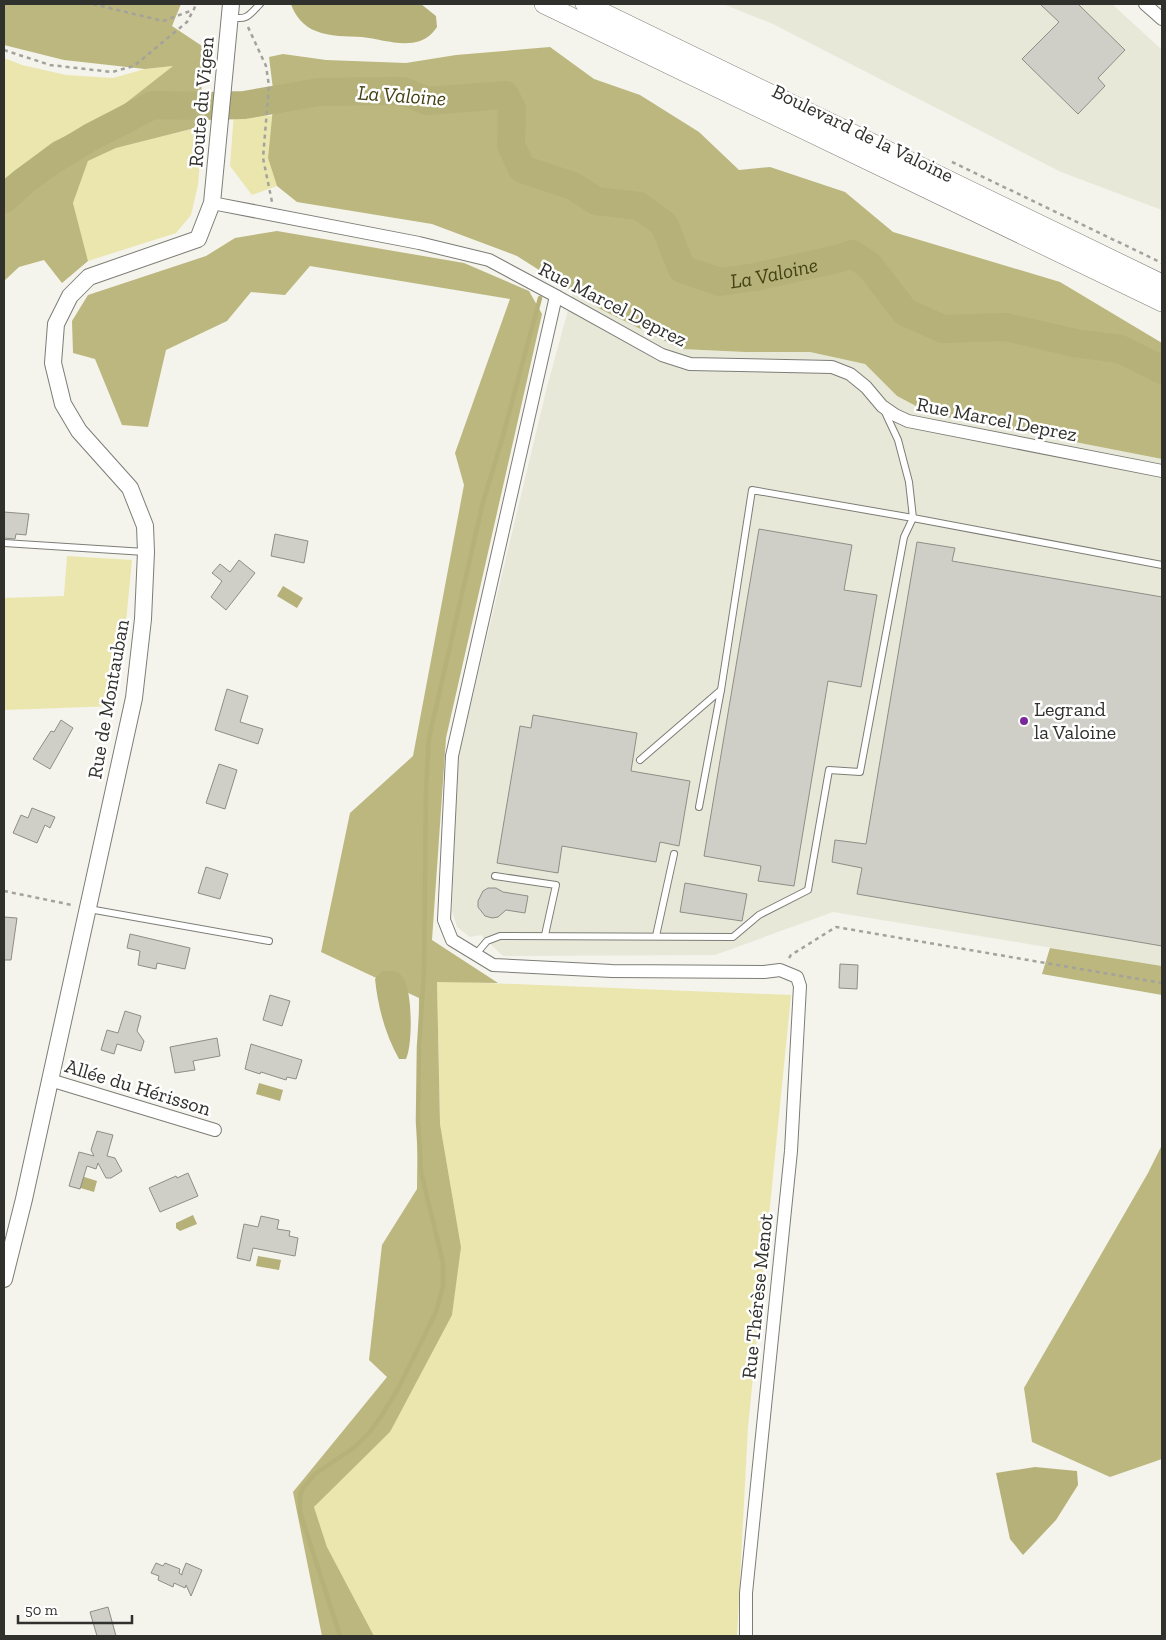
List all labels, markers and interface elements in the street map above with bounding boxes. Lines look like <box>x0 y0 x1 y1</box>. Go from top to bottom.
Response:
street label: Route du Vigen <box>183 35 219 168</box>
water label: La Valoine <box>357 79 447 111</box>
street label: Boulevard de la Valoine <box>768 79 958 187</box>
water label: La Valoine <box>728 251 820 293</box>
street label: Rue Marcel Deprez <box>535 256 691 352</box>
street label: Rue Marcel Deprez <box>915 392 1079 446</box>
street label: Rue de Montauban <box>82 617 134 781</box>
place label: Legrand la Valoine <box>1034 697 1116 744</box>
marker: Legrand la Valoine <box>1018 715 1030 727</box>
street label: Allée du Hérisson <box>62 1053 214 1121</box>
street label: Rue Thérèse Menot <box>736 1211 778 1380</box>
scale bar <box>18 1592 131 1624</box>
text: 50 m <box>25 1601 58 1619</box>

